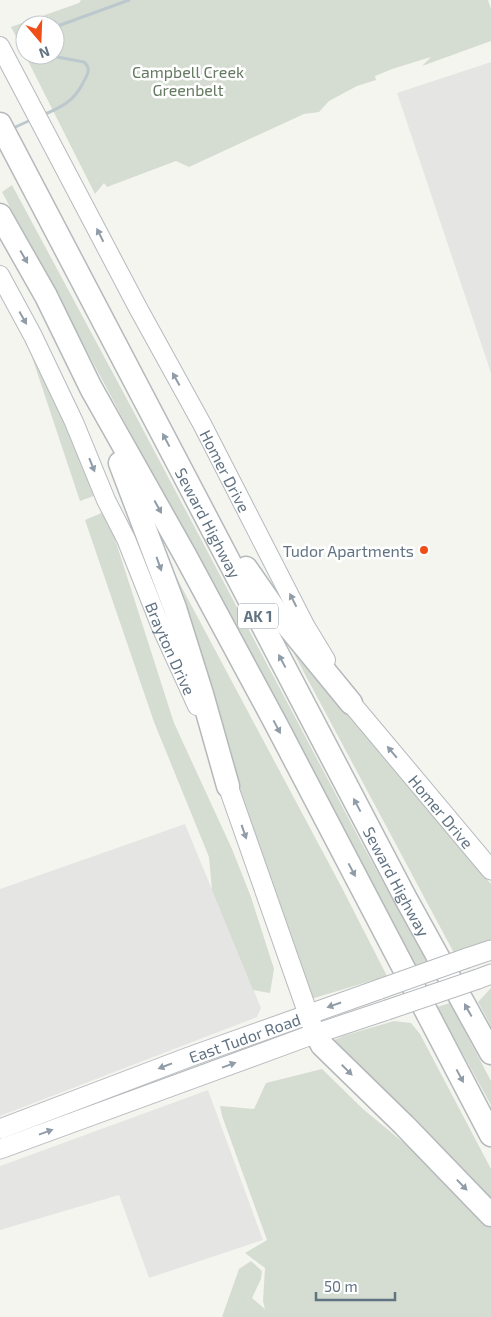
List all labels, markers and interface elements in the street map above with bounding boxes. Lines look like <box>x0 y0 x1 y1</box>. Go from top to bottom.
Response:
north arrow <box>15 15 65 65</box>
text: N <box>37 43 52 62</box>
park label: Campbell Creek Greenbelt <box>132 62 244 99</box>
one-way arrow <box>96 228 104 242</box>
one-way arrow <box>20 250 28 265</box>
one-way arrow <box>19 311 28 325</box>
one-way arrow <box>172 372 181 385</box>
street label: Homer Drive <box>197 426 255 515</box>
one-way arrow <box>162 433 170 447</box>
one-way arrow <box>88 458 96 473</box>
street label: Seward Highway <box>172 464 246 581</box>
one-way arrow <box>154 499 162 514</box>
place label: Tudor Apartments <box>283 541 414 560</box>
marker: Tudor Apartments <box>418 544 430 556</box>
one-way arrow <box>155 557 163 572</box>
one-way arrow <box>289 593 297 607</box>
street label: Brayton Drive <box>142 599 200 698</box>
road number: AK 1 <box>238 604 278 628</box>
one-way arrow <box>278 654 286 669</box>
one-way arrow <box>273 719 281 734</box>
one-way arrow <box>387 746 398 759</box>
street label: Homer Drive <box>405 770 478 852</box>
one-way arrow <box>353 799 362 812</box>
street label: Seward Highway <box>360 823 434 940</box>
one-way arrow <box>240 825 248 840</box>
one-way arrow <box>348 863 356 878</box>
one-way arrow <box>326 1001 341 1009</box>
one-way arrow <box>463 1004 472 1017</box>
street label: East Tudor Road <box>186 1009 303 1066</box>
one-way arrow <box>222 1061 237 1069</box>
one-way arrow <box>157 1062 172 1070</box>
one-way arrow <box>341 1064 353 1076</box>
one-way arrow <box>456 1069 464 1084</box>
one-way arrow <box>38 1128 53 1135</box>
one-way arrow <box>456 1179 468 1191</box>
scale bar <box>316 1270 395 1302</box>
text: 50 m <box>324 1277 358 1295</box>

